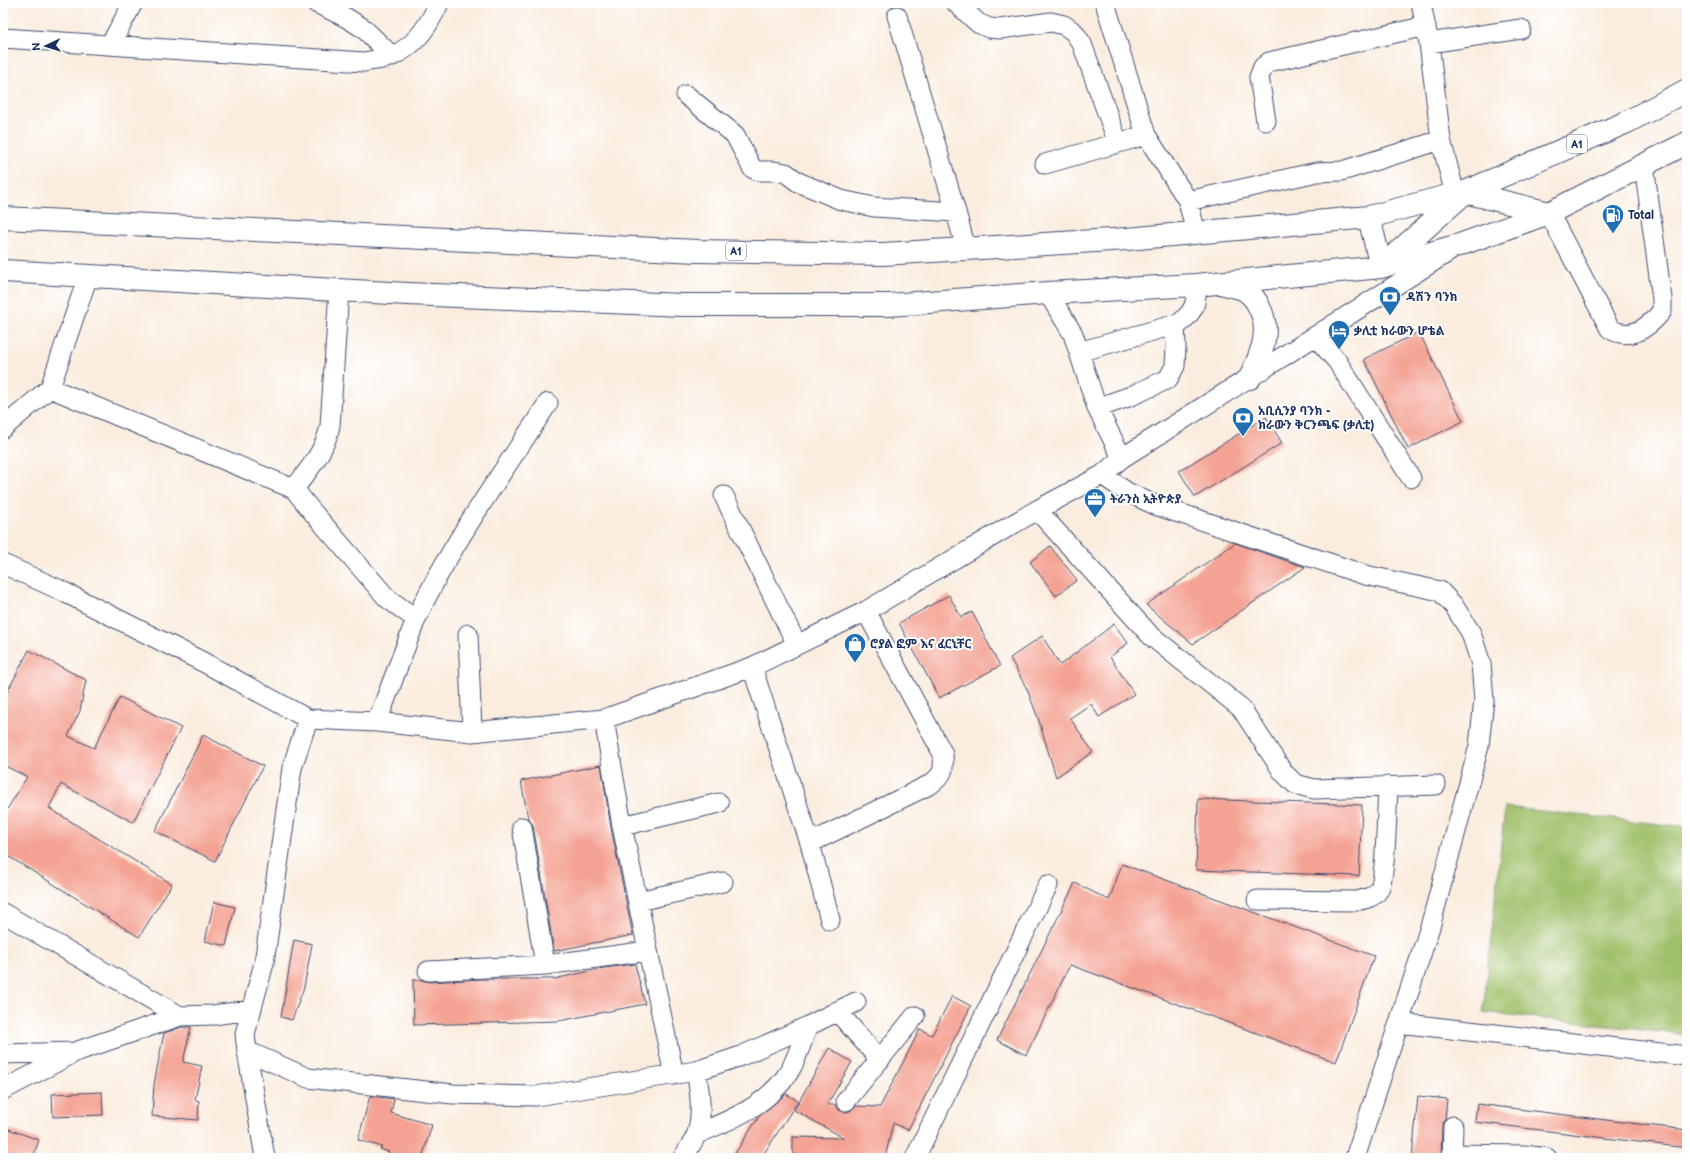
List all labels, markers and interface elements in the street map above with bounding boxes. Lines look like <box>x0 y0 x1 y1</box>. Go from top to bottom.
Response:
north arrow <box>26 26 66 66</box>
text: N <box>30 42 43 51</box>
road number: A1 <box>1567 135 1587 153</box>
fuel station icon: Total <box>1600 202 1626 235</box>
place label: Total <box>1628 208 1654 223</box>
road number: A1 <box>726 242 746 260</box>
bank icon: ዳሽን ባንክ <box>1377 284 1403 317</box>
place label: ዳሽን ባንክ <box>1406 290 1458 305</box>
hotel icon: ቃሊቲ ክራውን ሆቴል <box>1326 318 1352 351</box>
place label: ቃሊቲ ክራውን ሆቴል <box>1354 324 1445 339</box>
place label: አቢሲንያ ባንክ - ክራውን ቅርንጫፍ (ቃሊቲ) <box>1258 404 1375 433</box>
bank icon: አቢሲንያ ባንክ - ክራውን ቅርንጫፍ (ቃሊቲ) <box>1230 405 1256 438</box>
office icon: ትራንስ ኢትዮጵያ <box>1082 486 1108 519</box>
place label: ትራንስ ኢትዮጵያ <box>1110 492 1182 507</box>
shop icon: ሮያል ፎም እና ፈርኒቸር <box>842 631 868 664</box>
place label: ሮያል ፎም እና ፈርኒቸር <box>870 637 971 652</box>

